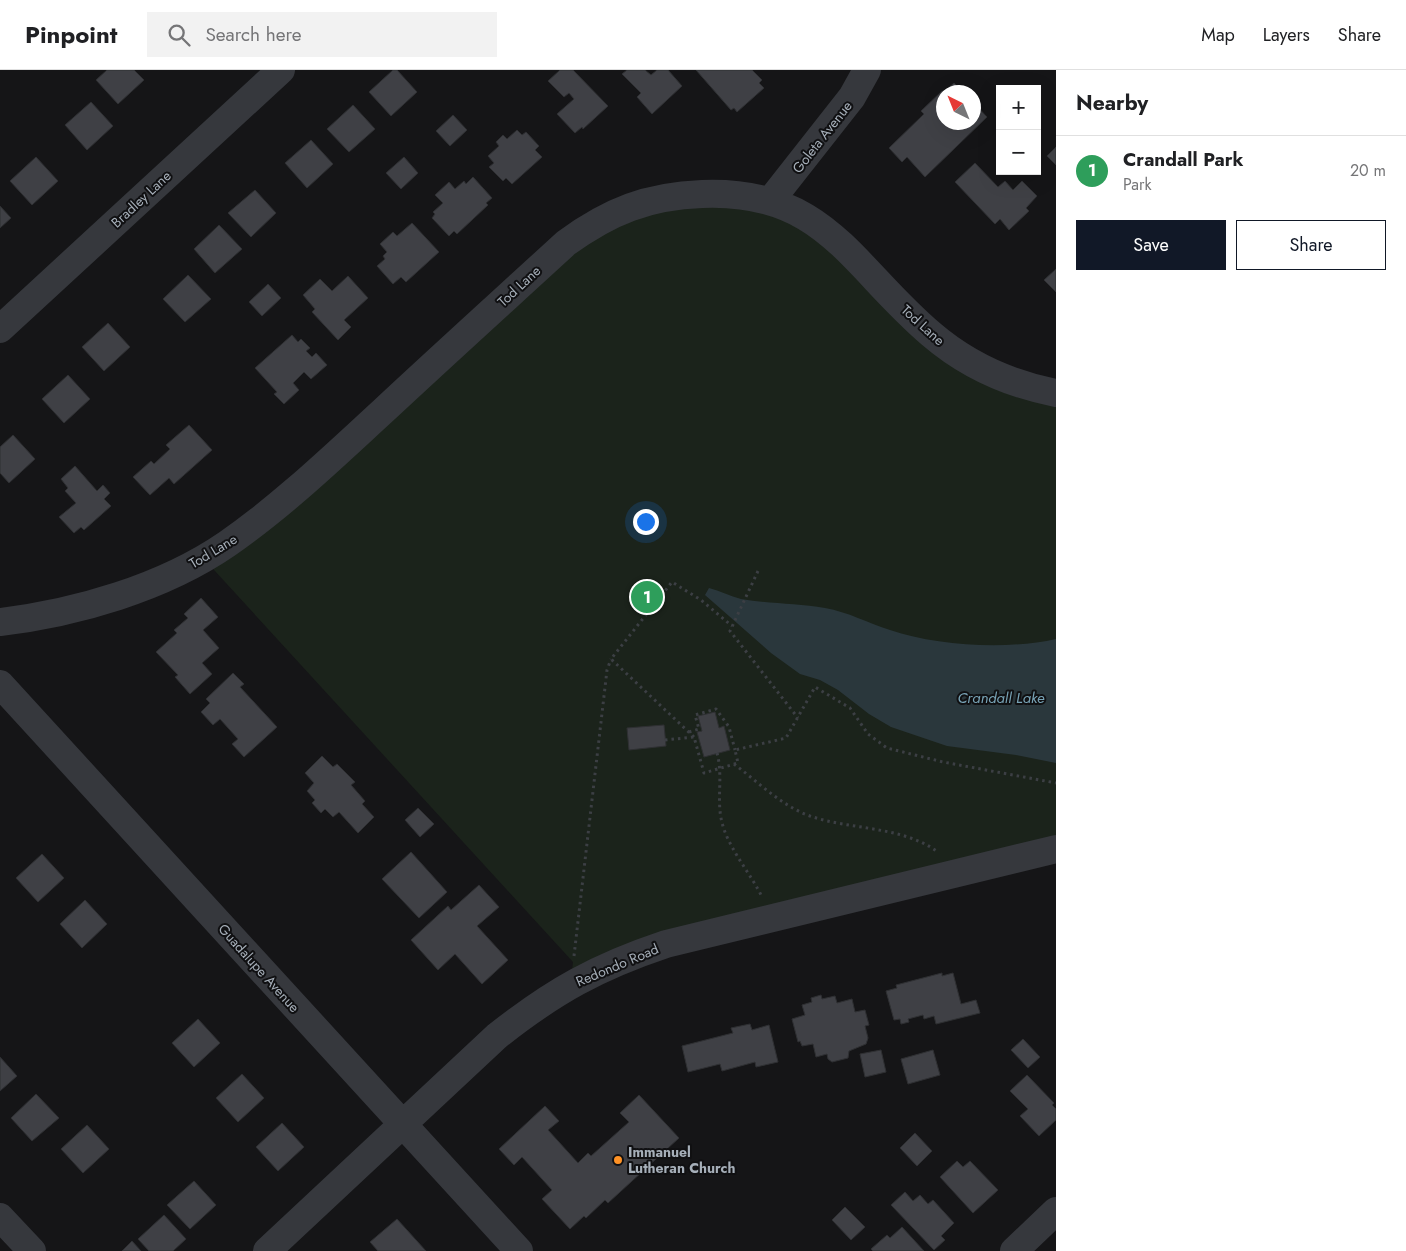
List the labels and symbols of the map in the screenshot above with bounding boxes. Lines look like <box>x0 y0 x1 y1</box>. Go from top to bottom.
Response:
north arrow <box>936 85 981 130</box>
street label: Goleta Avenue <box>787 97 857 177</box>
street label: Bradley Lane <box>107 166 175 232</box>
street label: Tod Lane <box>493 261 545 311</box>
street label: Tod Lane <box>897 300 949 350</box>
your location <box>633 509 659 535</box>
street label: Tod Lane <box>185 529 241 573</box>
pin: 1 <box>631 578 663 616</box>
water label: Crandall Lake <box>957 687 1045 709</box>
street label: Guadalupe Avenue <box>214 919 304 1017</box>
street label: Redondo Road <box>573 939 661 991</box>
place label: Immanuel Lutheran Church <box>628 1142 735 1178</box>
marker: Immanuel Lutheran Church <box>612 1154 624 1166</box>

